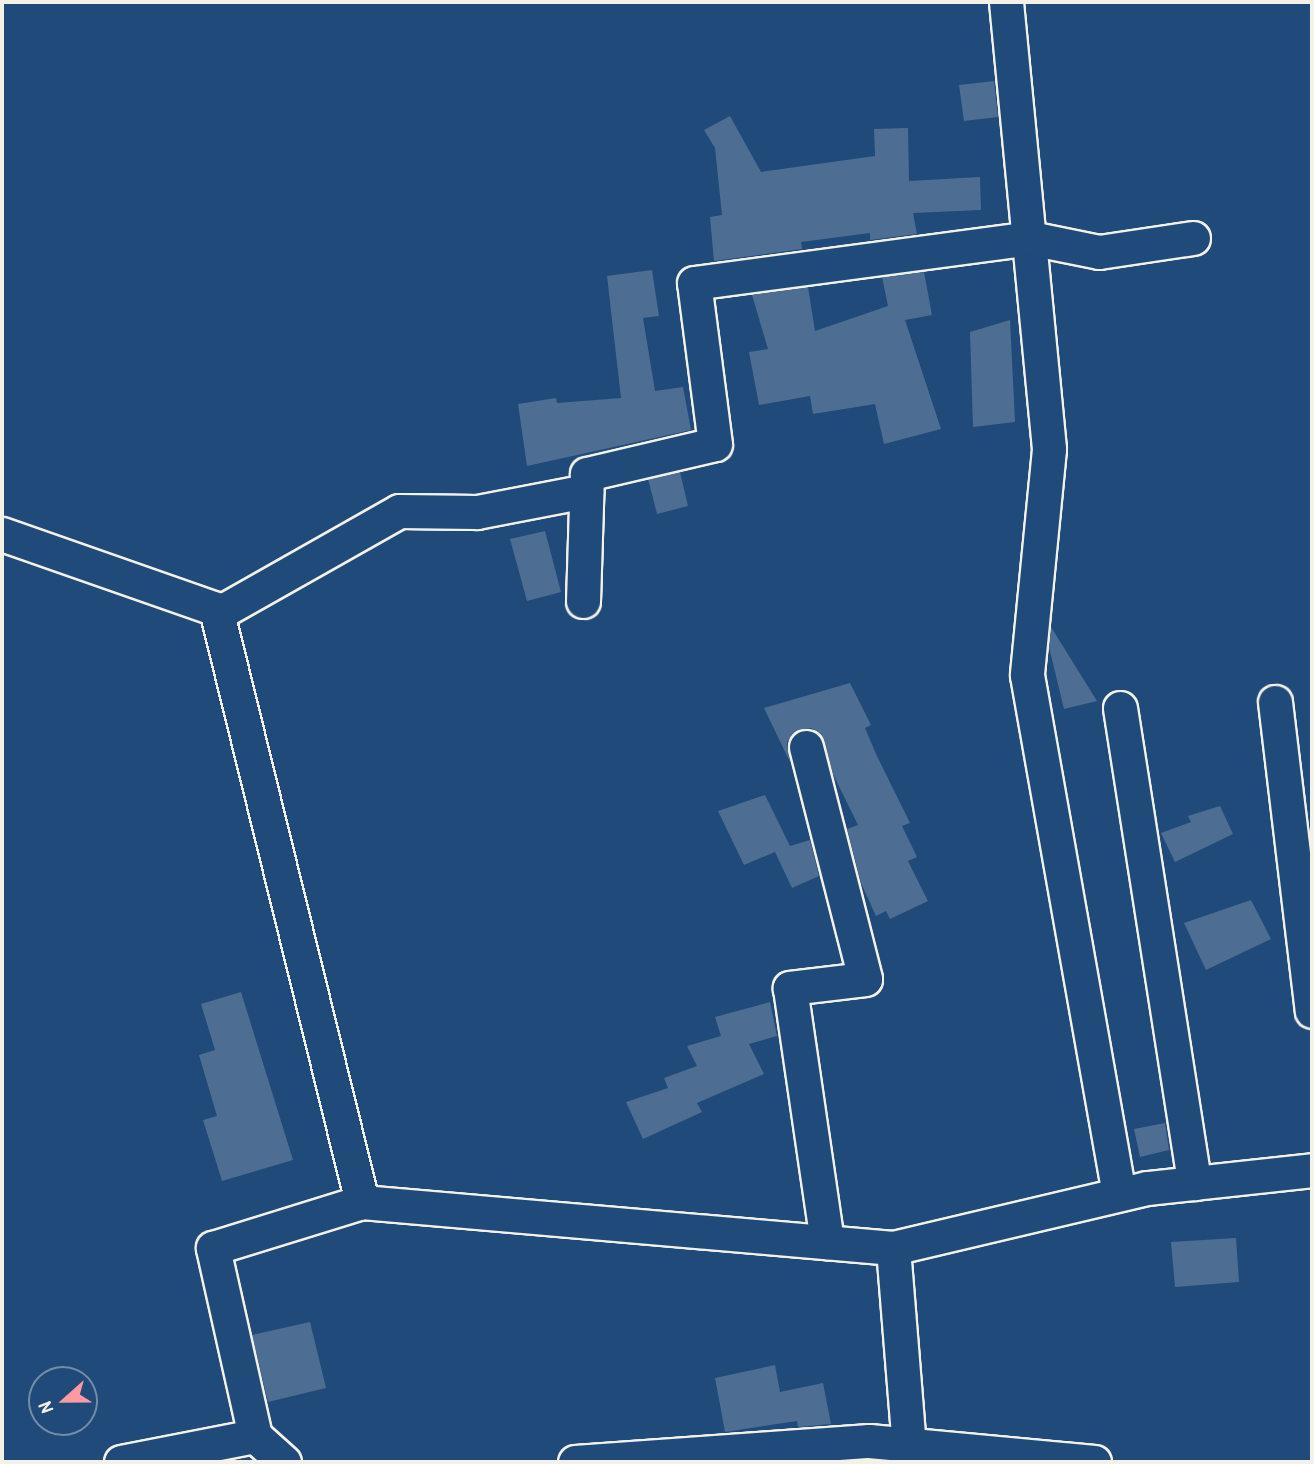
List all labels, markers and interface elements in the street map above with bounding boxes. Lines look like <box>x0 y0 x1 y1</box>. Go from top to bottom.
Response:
north arrow <box>28 1366 98 1436</box>
text: N <box>31 1398 59 1417</box>

